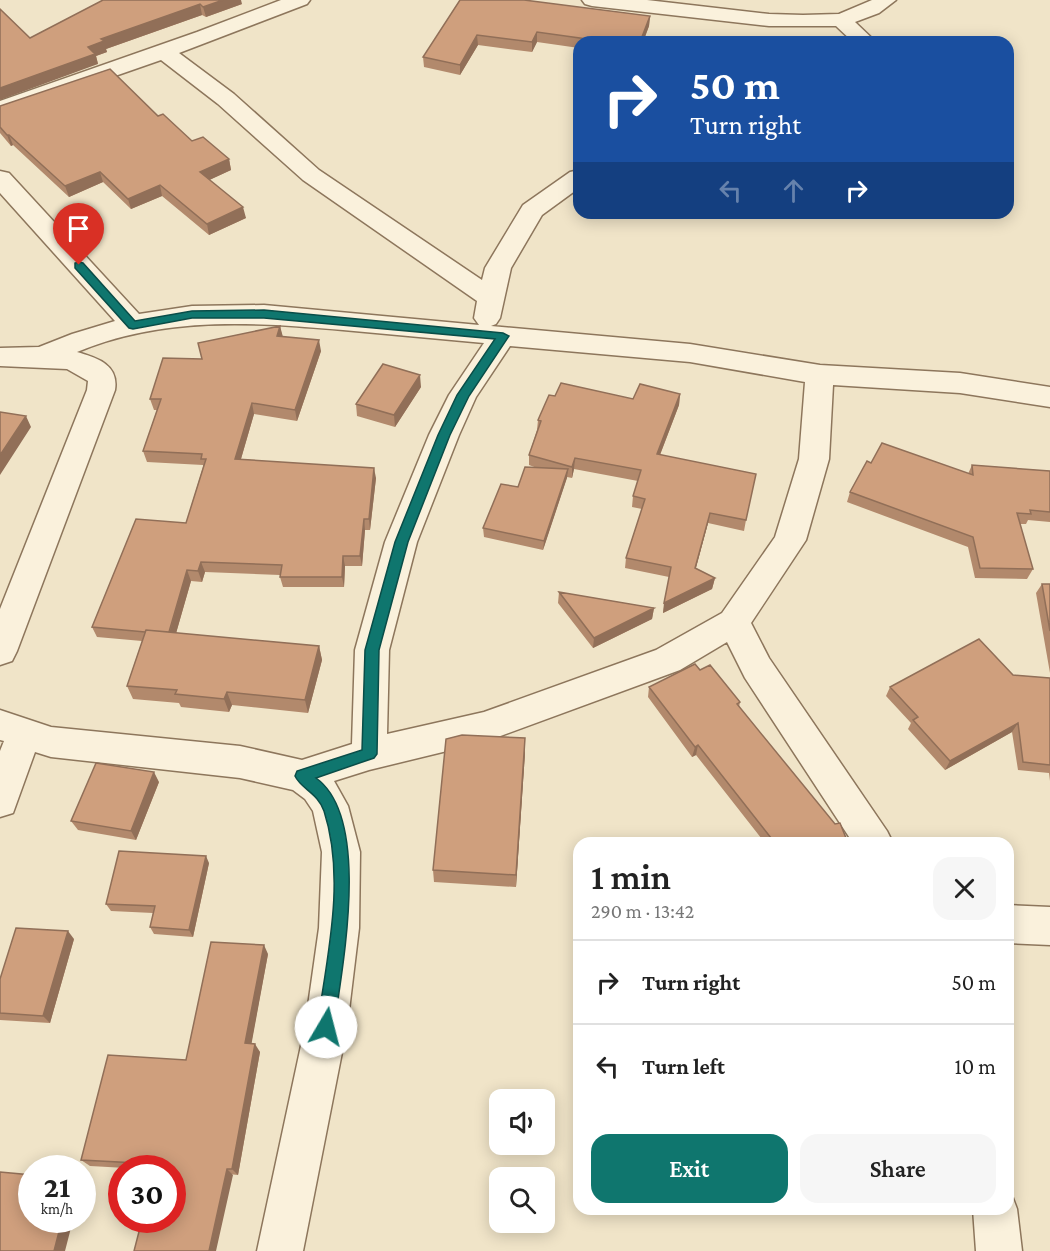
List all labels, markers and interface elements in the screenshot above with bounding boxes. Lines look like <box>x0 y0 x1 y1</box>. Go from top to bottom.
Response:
icon: right <box>591 60 669 138</box>
text: 50 m <box>690 61 780 108</box>
text: Turn right <box>690 110 801 140</box>
icon: left <box>714 174 747 207</box>
icon: ahead <box>777 174 810 207</box>
icon: right <box>840 174 873 207</box>
pin <box>53 203 104 265</box>
icon: arrive <box>62 212 95 245</box>
text: 1 min <box>591 857 671 897</box>
button: close <box>933 857 996 920</box>
text: 290 m · 13:42 <box>591 900 694 922</box>
icon: right <box>591 966 624 999</box>
text: Turn right <box>642 970 740 995</box>
text: 50 m <box>951 970 996 995</box>
position arrow <box>294 995 358 1059</box>
icon: left <box>591 1050 624 1083</box>
text: Turn left <box>642 1054 725 1079</box>
text: 10 m <box>954 1054 996 1079</box>
map controls <box>489 1089 555 1233</box>
button: sound <box>489 1089 555 1155</box>
button: Exit <box>591 1134 788 1203</box>
button: Share <box>800 1134 996 1203</box>
speed limit sign: 30 <box>108 1155 186 1233</box>
button: search <box>489 1167 555 1233</box>
text: 21 <box>44 1170 70 1203</box>
text: km/h <box>41 1201 73 1217</box>

